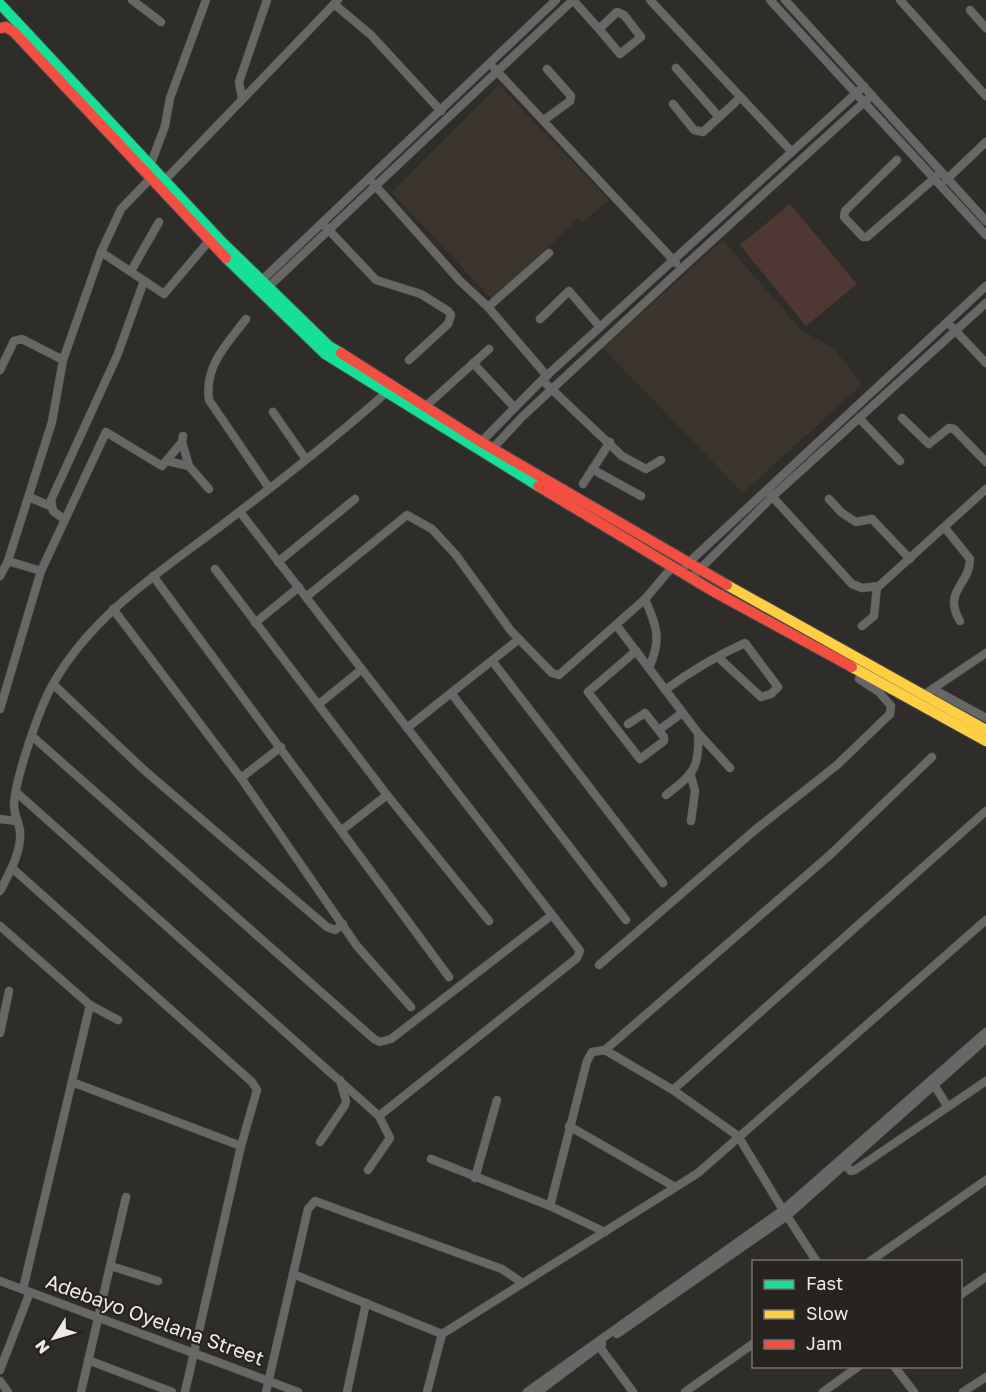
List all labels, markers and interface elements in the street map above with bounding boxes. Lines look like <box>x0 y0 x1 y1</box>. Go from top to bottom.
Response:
legend <box>752 1260 962 1368</box>
street label: Adebayo Oyelana Street <box>43 1268 268 1370</box>
text: Fast <box>806 1272 843 1294</box>
text: Slow <box>806 1302 849 1324</box>
north arrow <box>24 1308 84 1368</box>
text: Jam <box>806 1332 842 1354</box>
text: N <box>30 1336 54 1358</box>

